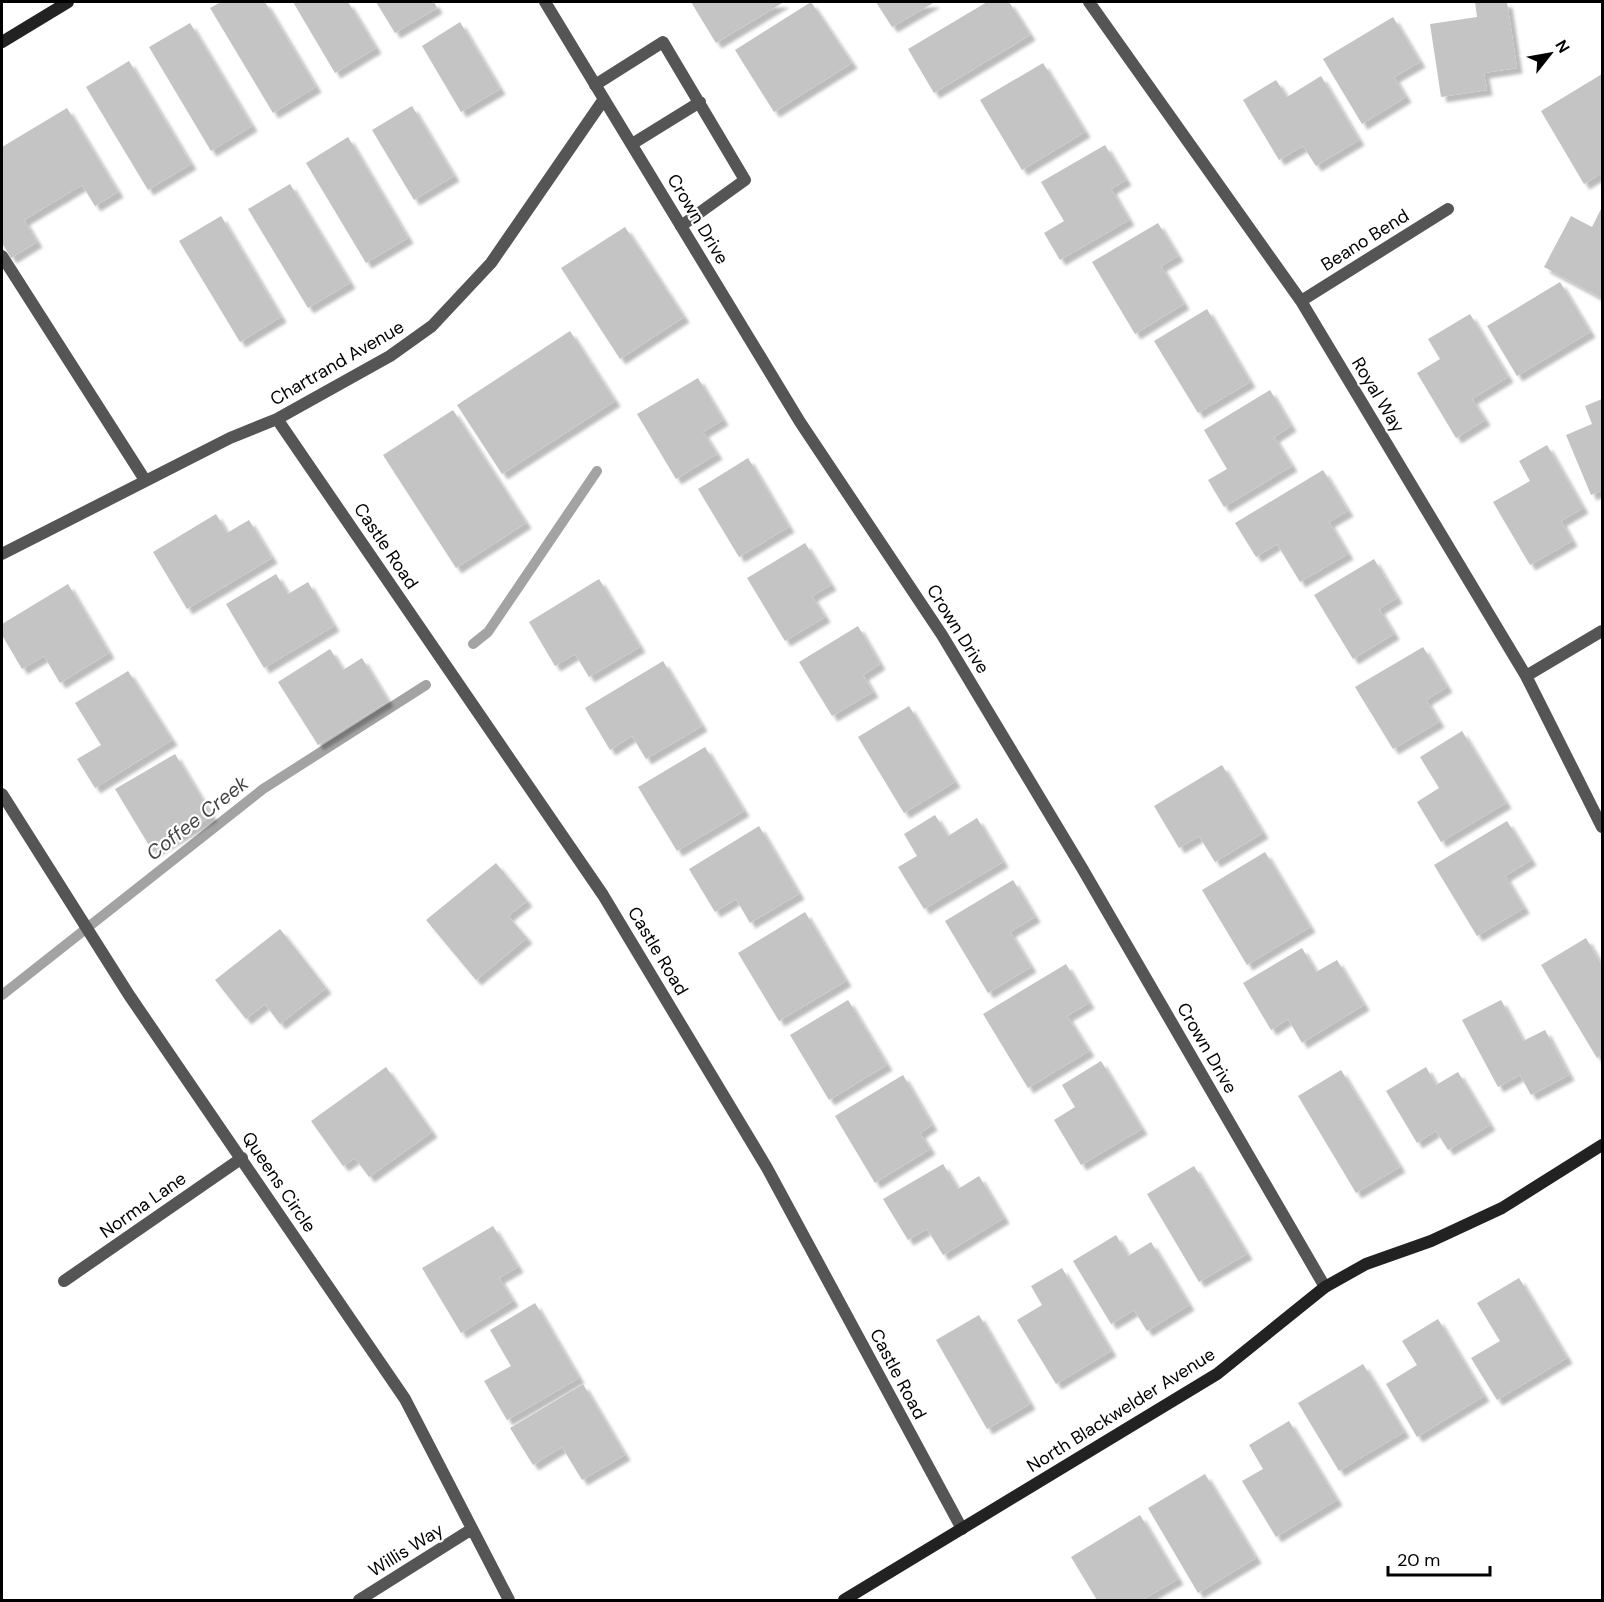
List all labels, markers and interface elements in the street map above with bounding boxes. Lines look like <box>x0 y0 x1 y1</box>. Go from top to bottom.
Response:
north arrow <box>1520 24 1580 84</box>
text: N <box>1550 36 1574 57</box>
street label: Crown Drive <box>662 170 734 268</box>
street label: Beano Bend <box>1317 203 1413 277</box>
street label: Chartrand Avenue <box>266 315 408 411</box>
street label: Royal Way <box>1346 353 1410 437</box>
street label: Castle Road <box>348 498 424 594</box>
street label: Crown Drive <box>921 580 995 678</box>
water label: Coffee Creek <box>141 769 254 866</box>
street label: Castle Road <box>622 902 694 1000</box>
street label: Crown Drive <box>1171 998 1243 1098</box>
street label: Queens Circle <box>236 1127 322 1237</box>
street label: Norma Lane <box>95 1166 191 1244</box>
street label: Castle Road <box>864 1325 932 1423</box>
street label: North Blackwelder Avenue <box>1022 1342 1220 1478</box>
street label: Willis Way <box>364 1518 448 1582</box>
scale bar <box>1388 1539 1490 1577</box>
text: 20 m <box>1397 1548 1440 1572</box>

